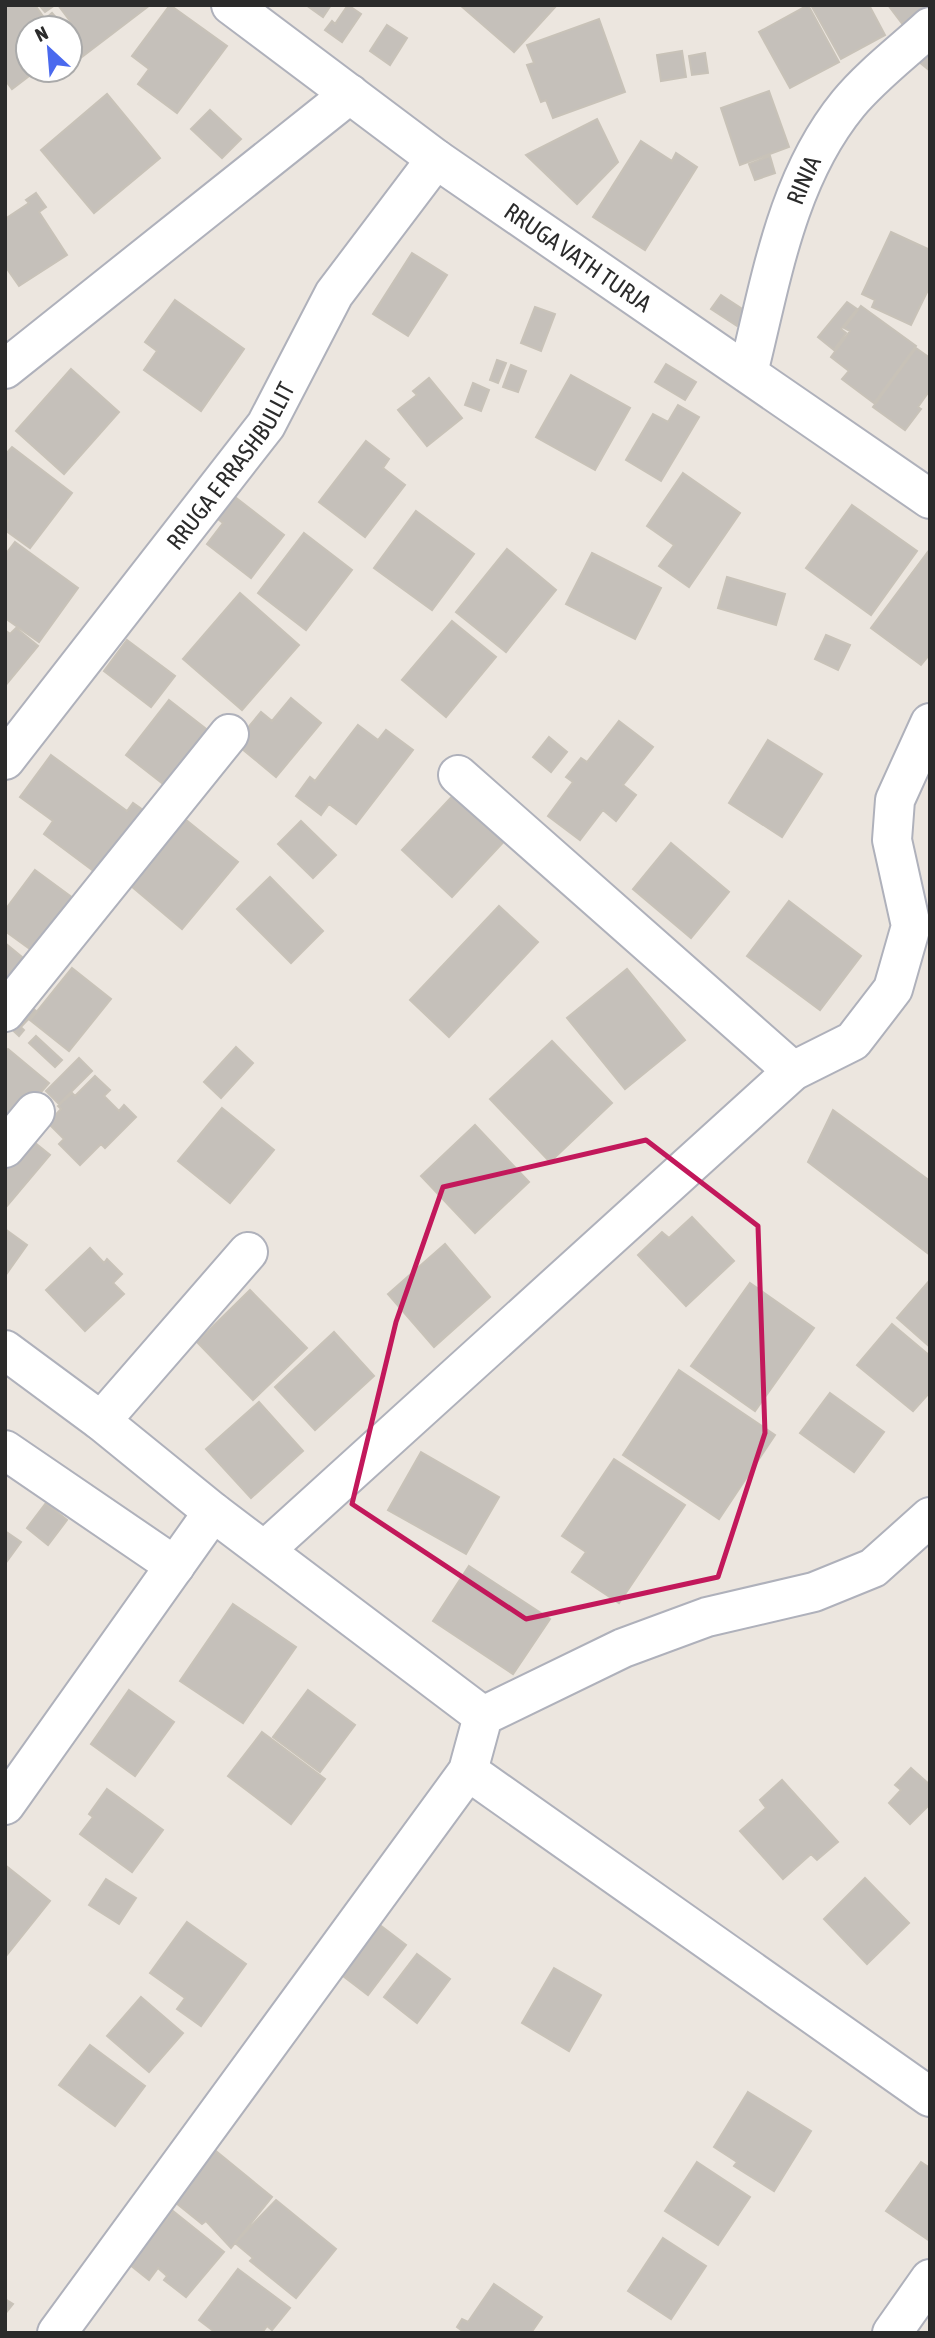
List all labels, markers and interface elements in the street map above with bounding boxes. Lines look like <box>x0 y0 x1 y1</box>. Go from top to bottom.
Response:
north arrow <box>14 14 84 84</box>
text: N <box>32 21 51 46</box>
street label: RINIA <box>781 151 826 208</box>
street label: RRUGA VATH TURJA <box>500 197 657 317</box>
street label: RRUGA E RRASHBULLIT <box>161 377 300 555</box>

